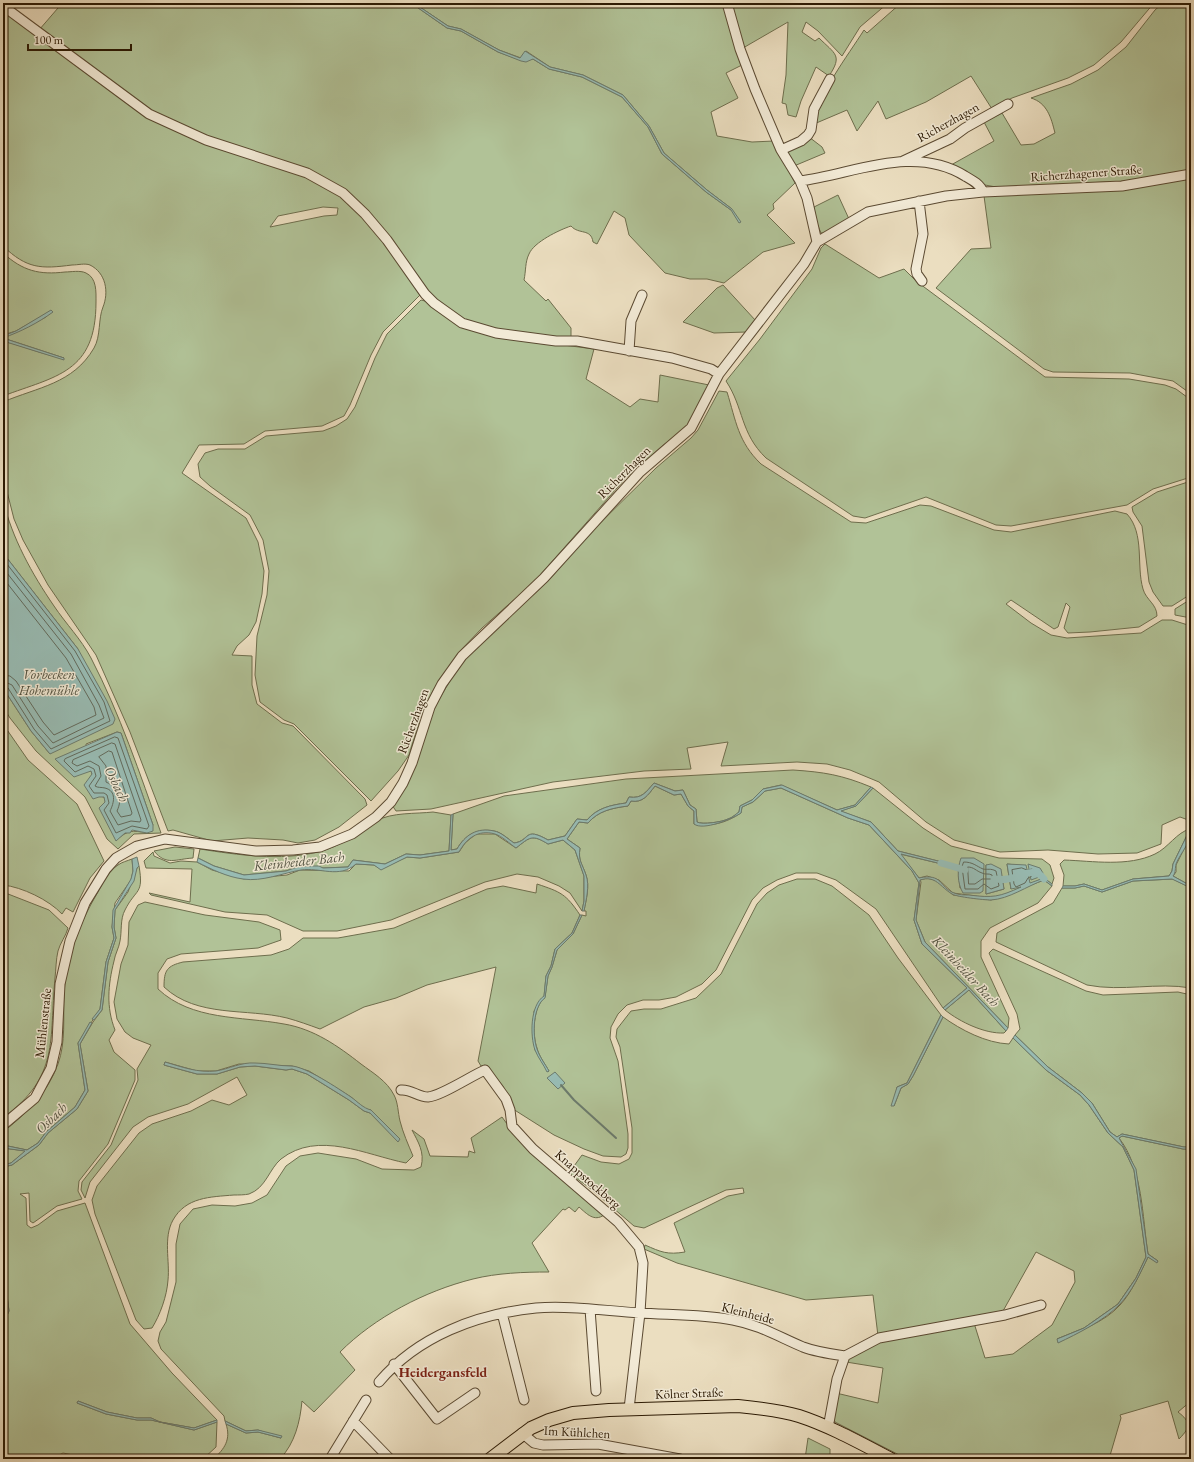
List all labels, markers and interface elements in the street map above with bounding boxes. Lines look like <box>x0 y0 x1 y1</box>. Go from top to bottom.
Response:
scale bar <box>28 26 131 52</box>
text: 100 m <box>34 32 64 48</box>
street label: Richerzhagen <box>914 98 982 146</box>
street label: Richerzhagener Straße <box>1030 161 1142 185</box>
street label: Richerzhagen <box>594 442 654 502</box>
water label: Vorbecken Hohemühle <box>18 665 79 699</box>
street label: Richerzhagen <box>393 686 433 756</box>
water label: Osbach <box>101 763 133 805</box>
water label: Kleinheider Bach <box>252 847 345 875</box>
water label: Kleinheider Bach <box>928 931 1004 1011</box>
street label: Mühlenstraße <box>31 987 55 1059</box>
water label: Osbach <box>31 1098 71 1137</box>
street label: Knappstockberg <box>551 1146 625 1213</box>
street label: Kleinheide <box>720 1298 776 1328</box>
district label: Heidergansfeld <box>399 1363 487 1381</box>
street label: Kölner Straße <box>655 1383 723 1403</box>
street label: Im Kühlchen <box>543 1422 611 1442</box>

